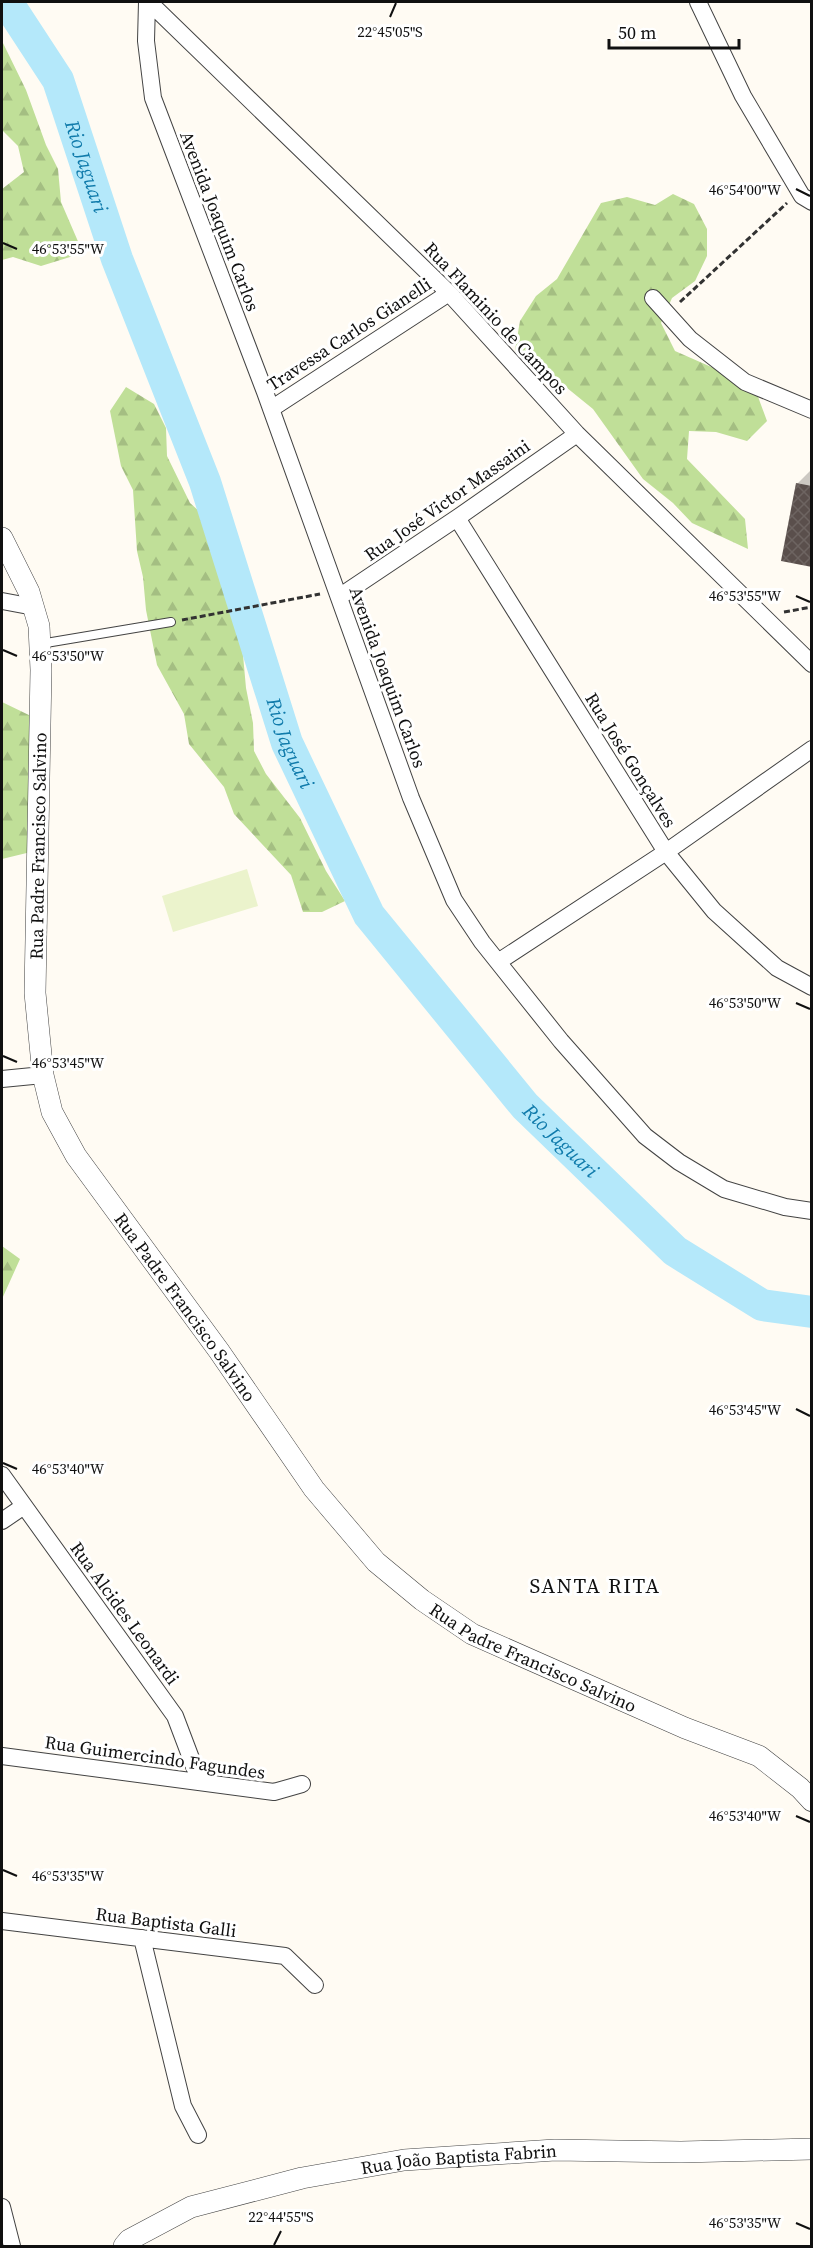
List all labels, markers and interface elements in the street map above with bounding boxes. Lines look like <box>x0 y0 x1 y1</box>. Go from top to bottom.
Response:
scale bar <box>609 12 740 50</box>
text: 50 m <box>618 20 656 45</box>
text: 22°45'05"S <box>357 21 423 42</box>
water label: Rio Jaguari <box>58 115 115 216</box>
street label: Avenida Joaquim Carlos <box>174 127 266 315</box>
text: 46°54'00"W <box>709 179 782 200</box>
street label: Rua Flaminio de Campos <box>419 236 574 400</box>
text: 46°53'55"W <box>32 238 105 259</box>
street label: Travessa Carlos Gianelli <box>262 271 436 397</box>
street label: Rua José Victor Massaini <box>359 433 535 567</box>
street label: Avenida Joaquim Carlos <box>344 583 432 771</box>
text: 46°53'55"W <box>709 585 782 606</box>
text: 46°53'50"W <box>32 645 105 666</box>
street label: Rua José Gonçalves <box>579 688 683 832</box>
water label: Rio Jaguari <box>259 693 321 793</box>
street label: Rua Padre Francisco Salvino <box>24 732 52 960</box>
text: 46°53'50"W <box>709 992 782 1013</box>
text: 46°53'45"W <box>32 1052 105 1073</box>
water label: Rio Jaguari <box>516 1097 605 1184</box>
street label: Rua Padre Francisco Salvino <box>109 1207 262 1406</box>
text: 46°53'45"W <box>709 1399 782 1420</box>
text: 46°53'40"W <box>32 1458 105 1479</box>
street label: Rua Alcides Leonardi <box>65 1536 185 1690</box>
district label: SANTA RITA <box>529 1571 661 1600</box>
street label: Rua Padre Francisco Salvino <box>425 1596 641 1718</box>
street label: Rua Guimercindo Fagundes <box>43 1729 267 1785</box>
text: 46°53'40"W <box>709 1805 782 1826</box>
text: 46°53'35"W <box>32 1865 105 1886</box>
street label: Rua Baptista Galli <box>94 1901 238 1943</box>
street label: Rua João Baptista Fabrin <box>359 2137 558 2180</box>
text: 22°44'55"S <box>248 2206 314 2227</box>
text: 46°53'35"W <box>709 2212 782 2233</box>

